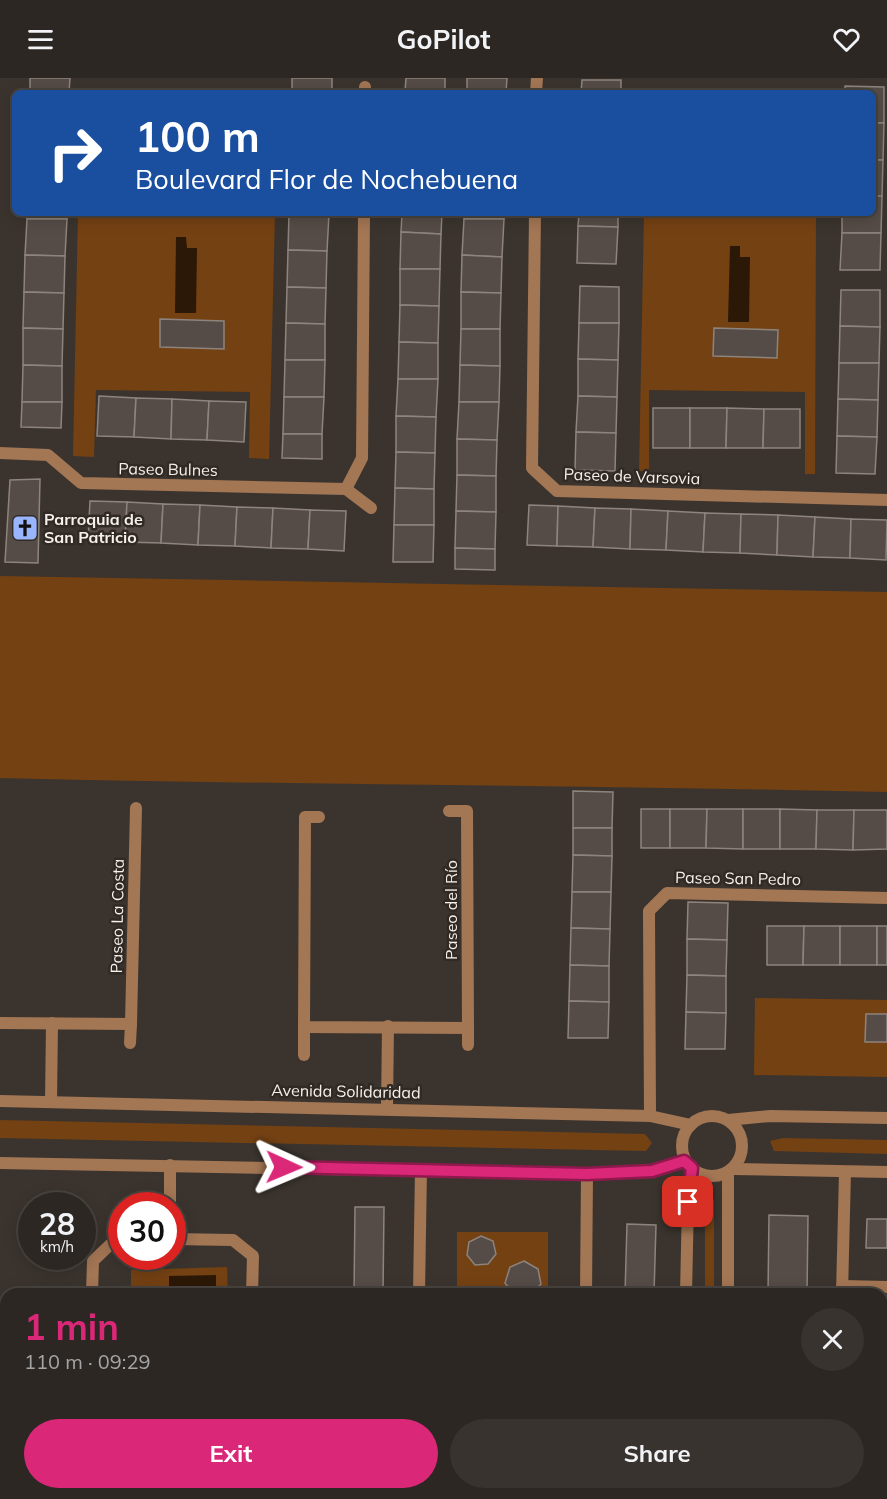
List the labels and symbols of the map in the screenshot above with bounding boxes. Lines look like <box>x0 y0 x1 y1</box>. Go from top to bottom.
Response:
street label: Paseo Bulnes <box>118 458 218 480</box>
street label: Paseo de Varsovia <box>563 464 701 488</box>
place label: Parroquia de San Patricio <box>44 509 143 547</box>
church icon: Parroquia de San Patricio <box>10 513 40 543</box>
street label: Paseo La Costa <box>106 859 128 973</box>
street label: Paseo del Río <box>441 860 461 960</box>
street label: Paseo San Pedro <box>675 867 801 889</box>
street label: Avenida Solidaridad <box>271 1080 421 1102</box>
position arrow <box>252 1135 316 1199</box>
pin <box>662 1176 713 1227</box>
speed limit sign: 30 <box>108 1192 186 1270</box>

